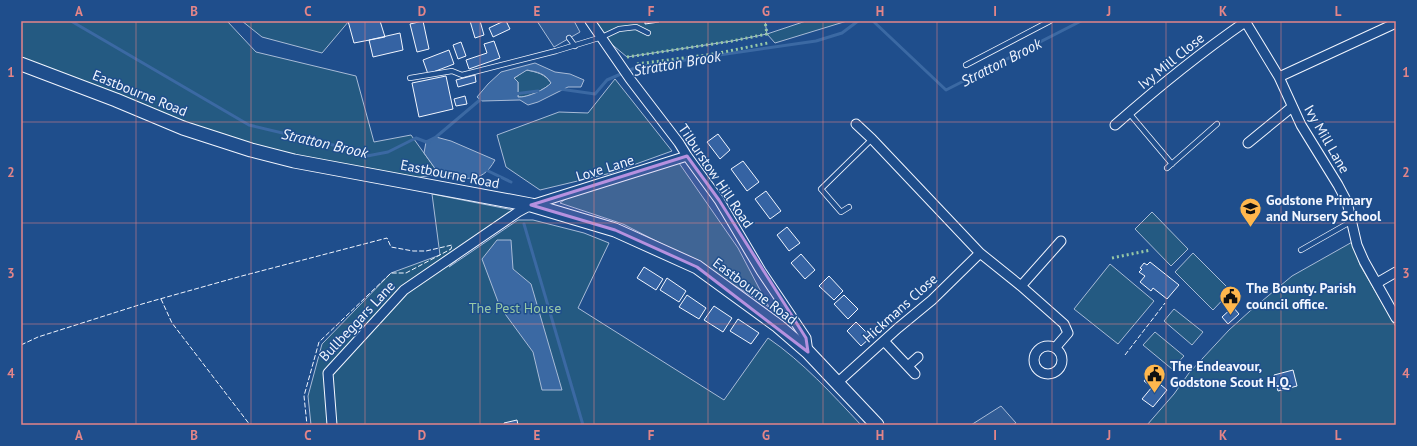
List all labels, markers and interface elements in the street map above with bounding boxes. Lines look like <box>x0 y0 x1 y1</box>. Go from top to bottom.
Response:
text: A <box>75 3 83 20</box>
text: B <box>190 3 198 20</box>
text: C <box>304 3 312 20</box>
text: D <box>418 3 426 20</box>
text: E <box>534 3 541 20</box>
text: F <box>648 3 655 20</box>
text: G <box>762 3 770 20</box>
text: H <box>876 3 884 20</box>
text: I <box>993 3 997 20</box>
text: J <box>1106 3 1111 20</box>
text: K <box>1219 3 1227 20</box>
text: L <box>1335 3 1342 20</box>
street label: Ivy Mill Close <box>1134 29 1208 93</box>
water label: Stratton Brook <box>957 33 1046 90</box>
water label: Stratton Brook <box>632 46 723 80</box>
text: 1 <box>7 64 15 81</box>
text: 1 <box>1402 64 1410 81</box>
street label: Eastbourne Road <box>90 66 190 120</box>
street label: Ivy Mill Lane <box>1300 102 1354 176</box>
street label: Tilburstow Hill Road <box>675 121 757 231</box>
water label: Stratton Brook <box>280 124 371 162</box>
street label: Love Lane <box>574 151 636 185</box>
street label: Eastbourne Road <box>399 156 501 192</box>
text: 2 <box>7 164 15 181</box>
text: 2 <box>1402 164 1410 181</box>
place label: Godstone Primary and Nursery School <box>1266 191 1382 225</box>
school or university icon: Godstone Primary and Nursery School <box>1238 195 1264 228</box>
street label: Eastbourne Road <box>709 254 801 328</box>
text: 3 <box>7 265 15 282</box>
text: 3 <box>1402 265 1410 282</box>
street label: Hickmans Close <box>859 270 941 346</box>
street label: Bullbeggars Lane <box>315 277 399 365</box>
place label: The Bounty. Parish council office. <box>1246 279 1356 313</box>
public building icon: The Bounty. Parish council office. <box>1218 283 1244 316</box>
park label: The Pest House <box>469 299 561 317</box>
place label: The Endeavour, Godstone Scout H.Q. <box>1170 357 1292 391</box>
public building icon: The Endeavour, Godstone Scout H.Q. <box>1142 361 1168 394</box>
text: 4 <box>7 365 15 382</box>
text: 4 <box>1402 365 1410 382</box>
text: A <box>75 427 83 444</box>
text: B <box>190 427 198 444</box>
text: C <box>304 427 312 444</box>
text: D <box>418 427 426 444</box>
text: E <box>534 427 541 444</box>
text: F <box>648 427 655 444</box>
text: G <box>762 427 770 444</box>
text: H <box>876 427 884 444</box>
text: I <box>993 427 997 444</box>
text: J <box>1106 427 1111 444</box>
text: K <box>1219 427 1227 444</box>
text: L <box>1335 427 1342 444</box>

